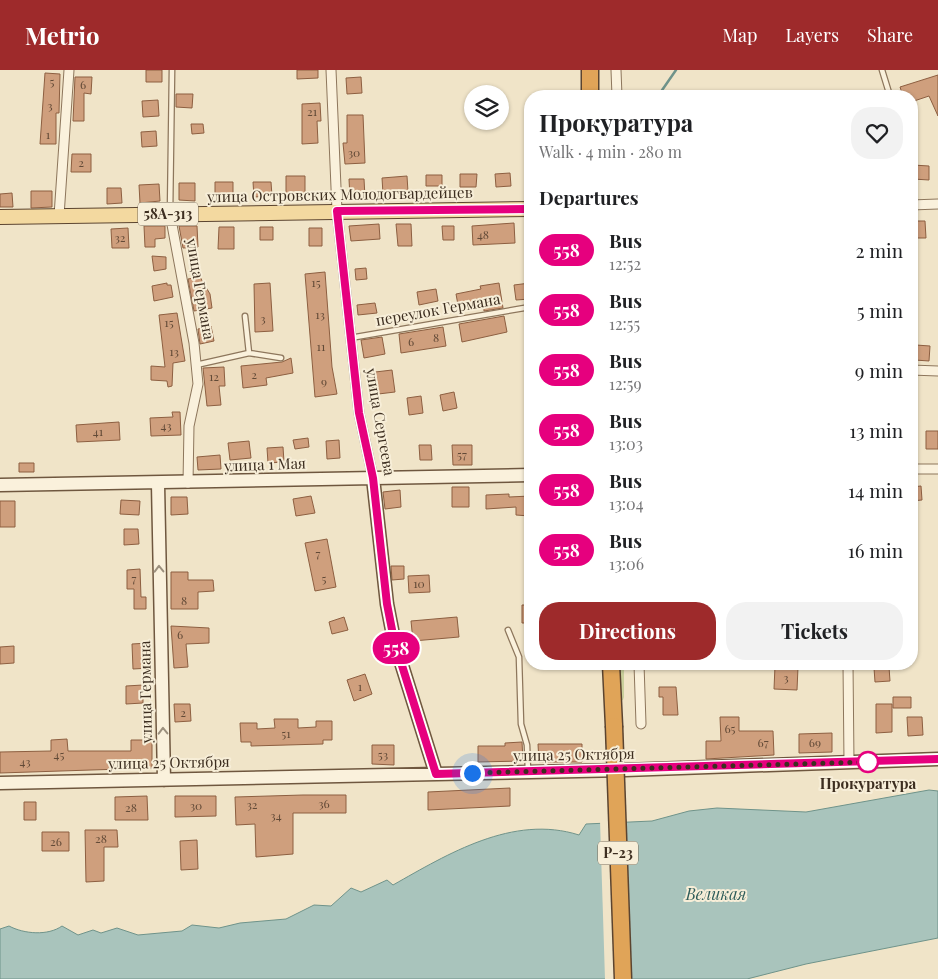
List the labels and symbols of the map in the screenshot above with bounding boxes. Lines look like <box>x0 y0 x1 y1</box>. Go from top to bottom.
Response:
house number: 5 <box>50 73 55 89</box>
house number: 6 <box>80 76 86 92</box>
house number: 3 <box>47 97 53 113</box>
house number: 21 <box>307 103 318 119</box>
house number: 1 <box>46 126 51 142</box>
house number: 30 <box>348 144 360 160</box>
house number: 2 <box>78 154 84 170</box>
street label: улица Островских Молодогвардейцев <box>206 182 473 206</box>
road number: 58А-313 <box>138 202 198 226</box>
house number: 48 <box>477 226 489 242</box>
house number: 32 <box>114 229 126 245</box>
street label: улица Германа <box>182 236 220 342</box>
house number: 15 <box>311 274 321 290</box>
street label: переулок Германа <box>374 288 502 330</box>
house number: 13 <box>315 306 325 322</box>
house number: 3 <box>260 310 266 326</box>
house number: 15 <box>164 314 174 330</box>
house number: 8 <box>433 329 439 345</box>
house number: 6 <box>408 333 414 349</box>
house number: 11 <box>317 338 326 354</box>
house number: 13 <box>169 343 179 359</box>
house number: 2 <box>251 366 257 382</box>
street label: улица Сергеева <box>362 366 400 478</box>
house number: 12 <box>209 368 219 384</box>
house number: 9 <box>321 373 327 389</box>
house number: 43 <box>160 417 172 433</box>
house number: 41 <box>93 423 104 439</box>
house number: 57 <box>457 446 467 462</box>
street label: улица 1 Мая <box>223 453 306 475</box>
house number: 7 <box>316 545 321 561</box>
one-way arrow <box>154 564 165 572</box>
house number: 7 <box>132 570 137 586</box>
house number: 5 <box>322 570 327 586</box>
house number: 10 <box>413 575 425 591</box>
house number: 8 <box>181 592 187 608</box>
house number: 6 <box>177 626 183 642</box>
line badge: 558 <box>367 632 425 664</box>
street label: улица Германа <box>134 640 156 744</box>
house number: 3 <box>783 669 789 685</box>
house number: 1 <box>358 678 363 694</box>
house number: 2 <box>180 704 186 720</box>
house number: 65 <box>724 720 736 736</box>
house number: 51 <box>281 725 291 741</box>
one-way arrow <box>157 727 168 735</box>
house number: 67 <box>757 734 769 750</box>
house number: 69 <box>809 734 821 750</box>
street label: улица 25 Октября <box>512 743 635 765</box>
house number: 45 <box>54 746 64 762</box>
house number: 53 <box>378 746 388 762</box>
street label: улица 25 Октября <box>107 751 230 773</box>
marker: Прокуратура <box>857 751 879 773</box>
house number: 43 <box>19 753 31 769</box>
your location <box>460 761 485 786</box>
place label: Прокуратура <box>820 773 916 793</box>
house number: 36 <box>318 795 330 811</box>
house number: 32 <box>246 796 258 812</box>
house number: 30 <box>190 797 202 813</box>
house number: 28 <box>125 799 137 815</box>
house number: 34 <box>270 807 282 823</box>
house number: 28 <box>95 830 107 846</box>
house number: 26 <box>50 833 62 849</box>
road number: Р-23 <box>598 841 638 864</box>
water label: Великая <box>685 883 746 904</box>

